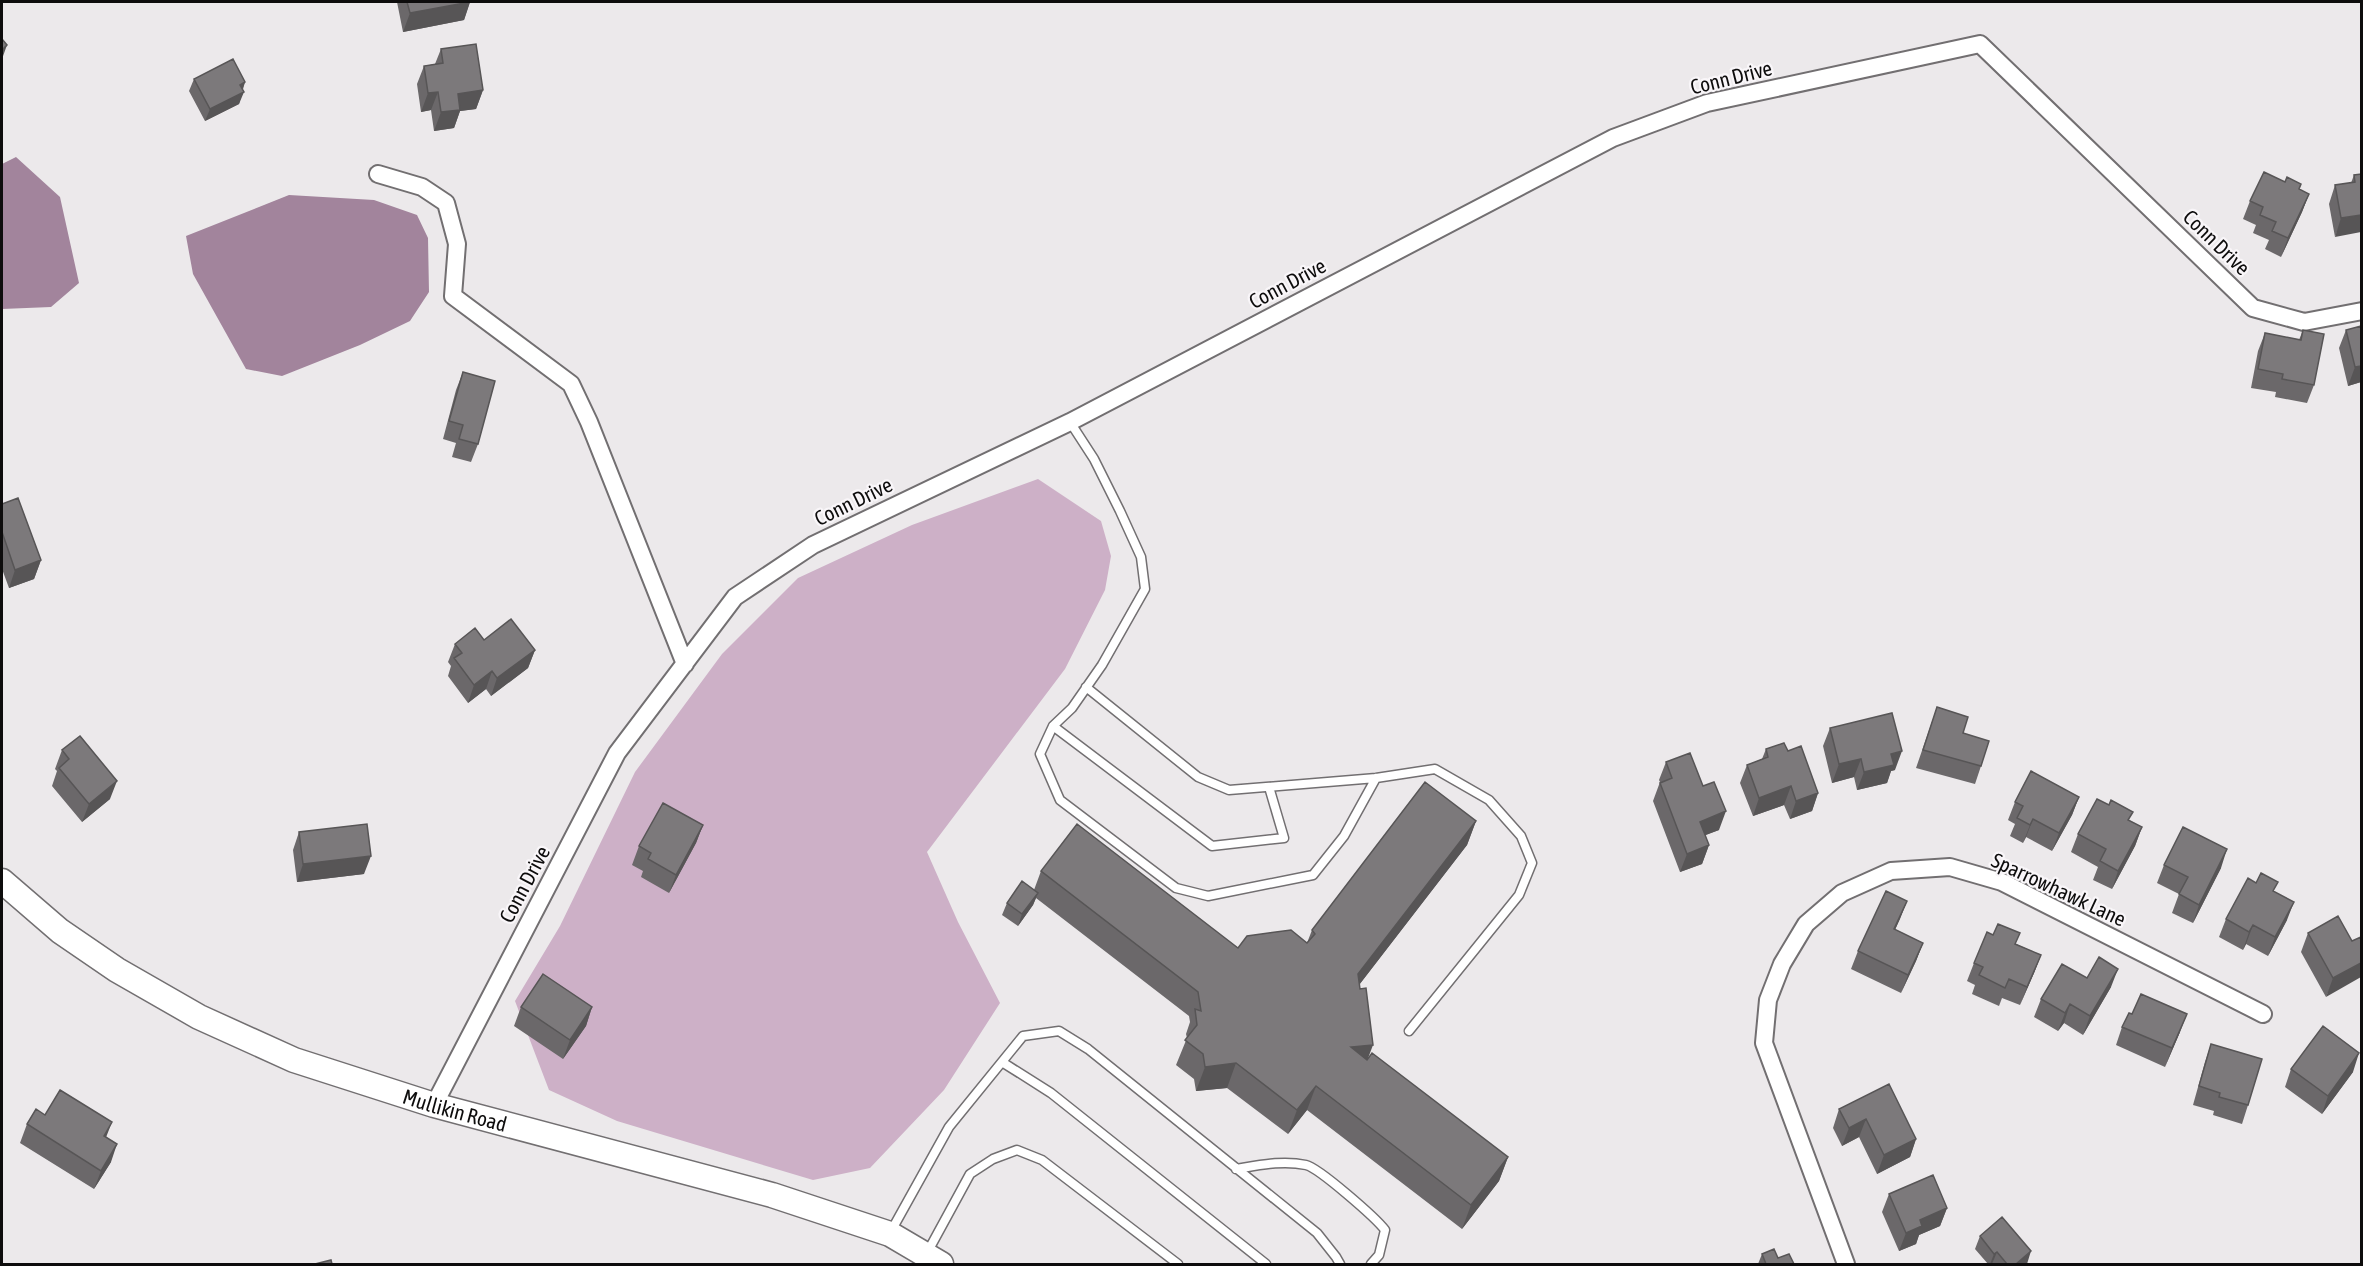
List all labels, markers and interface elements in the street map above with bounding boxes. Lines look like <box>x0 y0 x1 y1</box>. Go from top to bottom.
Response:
street label: Conn Drive <box>1688 55 1774 99</box>
street label: Conn Drive <box>2179 204 2255 280</box>
street label: Conn Drive <box>1245 253 1329 313</box>
street label: Conn Drive <box>810 472 896 530</box>
street label: Conn Drive <box>494 842 554 926</box>
street label: Sparrowhawk Lane <box>1988 847 2130 931</box>
street label: Mullikin Road <box>400 1084 510 1136</box>

